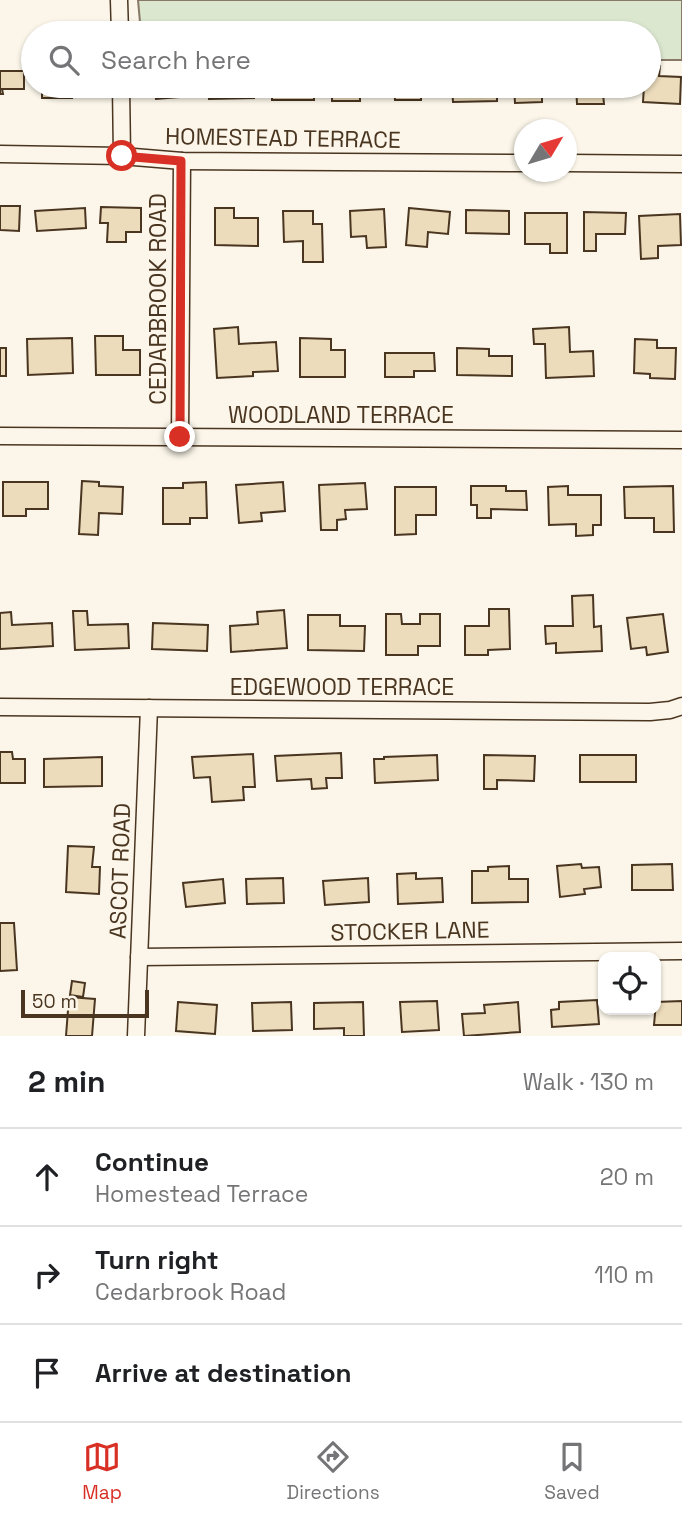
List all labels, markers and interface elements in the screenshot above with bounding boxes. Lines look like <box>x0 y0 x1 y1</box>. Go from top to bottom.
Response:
search box <box>21 21 661 98</box>
icon: search <box>45 41 83 79</box>
text: Search here <box>101 43 251 77</box>
north arrow <box>514 119 577 182</box>
street label: HOMESTEAD TERRACE <box>165 121 401 155</box>
route start <box>106 140 137 171</box>
street label: CEDARBROOK ROAD <box>143 193 173 405</box>
street label: WOODLAND TERRACE <box>228 400 454 430</box>
route end <box>164 421 195 452</box>
street label: EDGEWOOD TERRACE <box>230 672 454 702</box>
street label: ASCOT ROAD <box>103 802 137 940</box>
street label: STOCKER LANE <box>330 915 490 947</box>
map controls <box>598 952 661 1015</box>
button: locate <box>598 952 661 1015</box>
scale bar <box>21 987 149 1019</box>
text: 50 m <box>32 989 77 1014</box>
text: 2 min <box>28 1062 106 1101</box>
text: Walk · 130 m <box>523 1067 654 1097</box>
text: Continue <box>95 1145 209 1179</box>
icon: ahead <box>28 1158 66 1196</box>
text: 20 m <box>600 1162 654 1192</box>
text: Homestead Terrace <box>95 1179 308 1209</box>
text: Turn right <box>95 1243 219 1277</box>
icon: right <box>28 1256 66 1294</box>
text: 110 m <box>594 1260 654 1290</box>
text: Cedarbrook Road <box>95 1277 286 1307</box>
icon: arrive <box>28 1354 66 1392</box>
text: Arrive at destination <box>95 1356 352 1390</box>
tab: Map <box>82 1438 122 1505</box>
tab: Directions <box>287 1438 380 1505</box>
tab: Saved <box>544 1438 600 1505</box>

